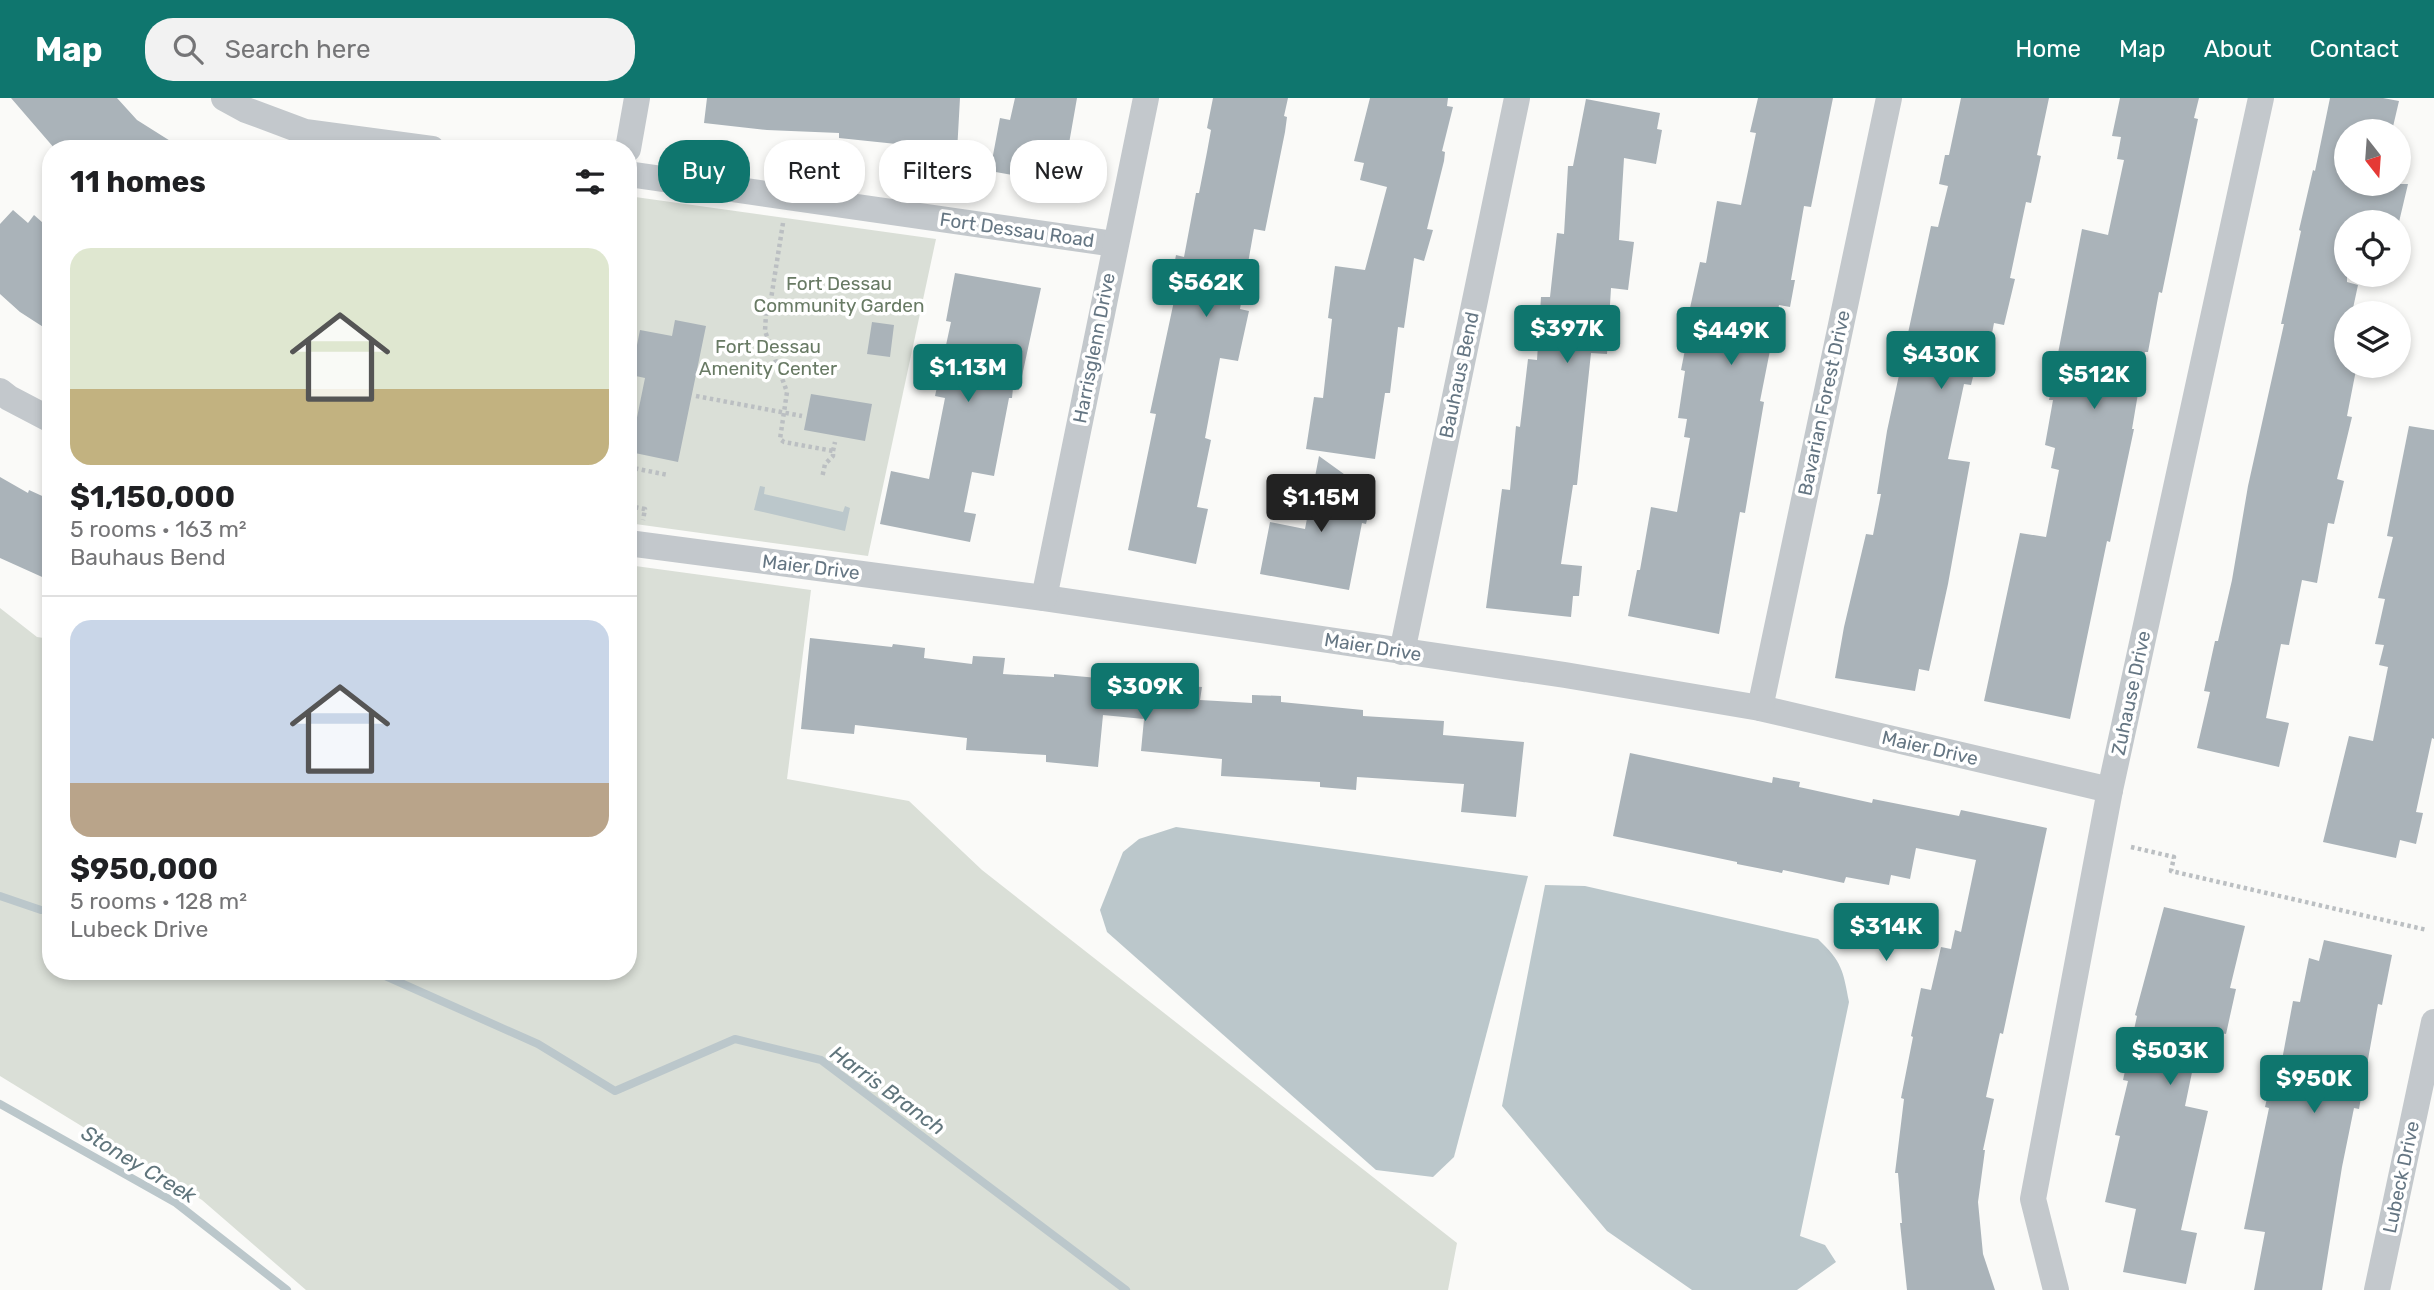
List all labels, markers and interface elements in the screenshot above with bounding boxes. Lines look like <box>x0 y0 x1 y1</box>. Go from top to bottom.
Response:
search box <box>145 18 635 81</box>
text: Map <box>35 30 103 69</box>
icon: search <box>169 30 207 68</box>
text: Search here <box>225 34 370 65</box>
text: Home <box>2015 35 2081 63</box>
text: Map <box>2119 35 2166 63</box>
text: About <box>2204 35 2272 63</box>
text: Contact <box>2310 35 2399 63</box>
north arrow <box>2334 119 2412 196</box>
map controls <box>2334 119 2411 378</box>
chip: Buy <box>658 140 750 203</box>
chip: Rent <box>764 140 865 203</box>
chip: Filters <box>879 140 996 203</box>
chip: New <box>1010 140 1107 203</box>
icon: filters <box>571 163 609 201</box>
text: 11 homes <box>70 164 206 200</box>
street label: Fort Dessau Road <box>938 208 1096 252</box>
button: locate <box>2334 210 2411 287</box>
pin: $562K <box>1157 260 1255 319</box>
text: $562K <box>1168 268 1244 296</box>
street label: Harrisglenn Drive <box>1068 271 1120 425</box>
park label: Fort Dessau Community Garden <box>754 272 924 317</box>
icon: home <box>277 294 403 420</box>
button: layers <box>2334 301 2411 378</box>
pin: $397K <box>1518 306 1616 365</box>
pin: $449K <box>1682 308 1780 367</box>
street label: Bavarian Forest Drive <box>1793 308 1855 498</box>
street label: Bauhaus Bend <box>1434 310 1484 440</box>
text: $397K <box>1530 314 1604 342</box>
text: $449K <box>1693 316 1769 344</box>
pin: $430K <box>1892 331 1990 391</box>
park label: Fort Dessau Amenity Center <box>699 335 838 380</box>
text: $430K <box>1902 340 1980 368</box>
pin: $1.13M <box>911 344 1025 404</box>
pin: $512K <box>2045 352 2143 411</box>
text: $1.13M <box>929 353 1007 381</box>
text: $512K <box>2058 360 2130 388</box>
pin: $1.15M <box>1264 474 1378 534</box>
text: $1,150,000 <box>70 479 235 515</box>
text: $1.15M <box>1282 483 1360 511</box>
text: 5 rooms · 163 m² <box>70 515 247 543</box>
text: Bauhaus Bend <box>70 543 226 571</box>
street label: Maier Drive <box>761 550 861 584</box>
street label: Maier Drive <box>1323 628 1423 666</box>
street label: Zuhause Drive <box>2107 629 2155 757</box>
pin: $309K <box>1096 664 1194 723</box>
icon: home <box>277 666 403 792</box>
text: $309K <box>1107 672 1183 700</box>
street label: Maier Drive <box>1880 726 1980 770</box>
text: $950,000 <box>70 851 218 887</box>
text: 5 rooms · 128 m² <box>70 887 247 915</box>
pin: $314K <box>1837 904 1935 963</box>
text: $314K <box>1850 912 1922 940</box>
text: Lubeck Drive <box>70 915 208 943</box>
pin: $503K <box>2121 1028 2219 1087</box>
text: $503K <box>2132 1036 2208 1064</box>
water label: Harris Branch <box>826 1040 950 1140</box>
pin: $950K <box>2265 1056 2363 1115</box>
text: $950K <box>2276 1064 2352 1092</box>
street label: Lubeck Drive <box>2378 1119 2424 1235</box>
water label: Stoney Creek <box>77 1120 202 1209</box>

